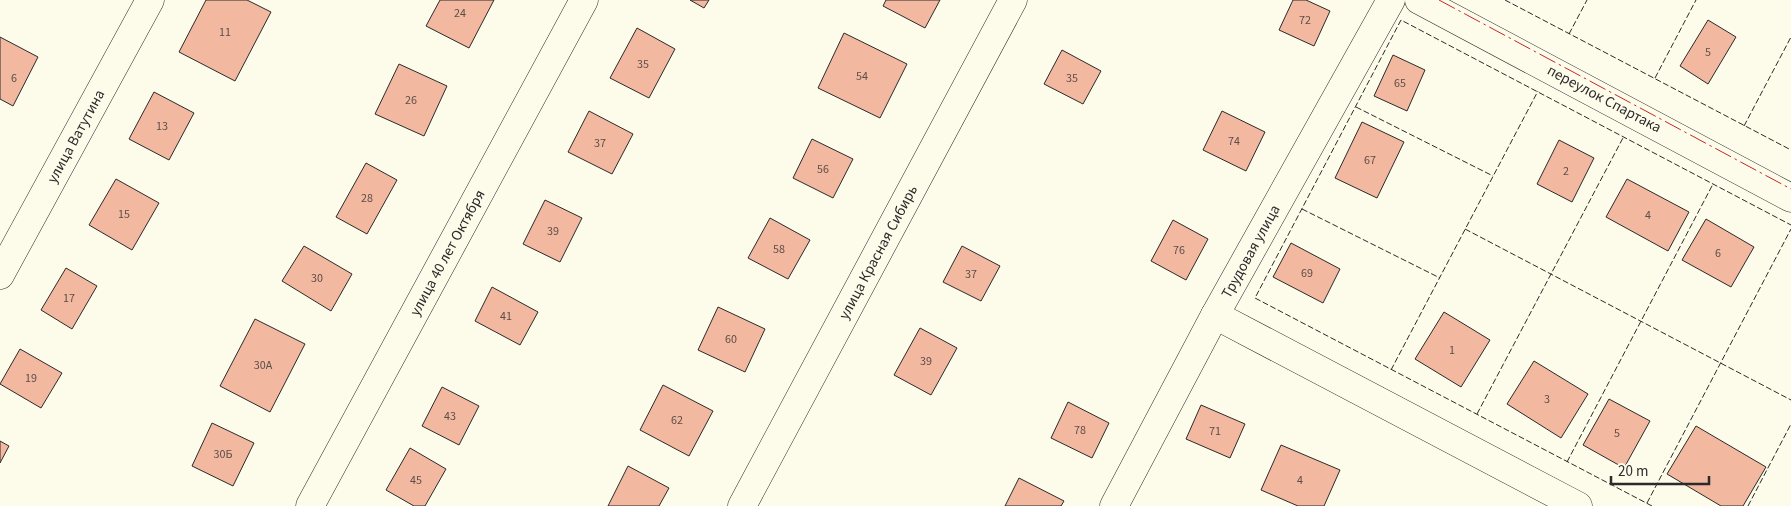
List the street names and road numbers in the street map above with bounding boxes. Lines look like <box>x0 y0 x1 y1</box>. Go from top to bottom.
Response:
street label: переулок Спартака <box>1544 60 1665 138</box>
street label: улица Ватутина <box>42 86 110 187</box>
street label: улица Красная Сибирь <box>833 181 923 323</box>
street label: улица 40 лет Октября <box>404 186 490 320</box>
street label: Трудовая улица <box>1216 201 1285 302</box>

